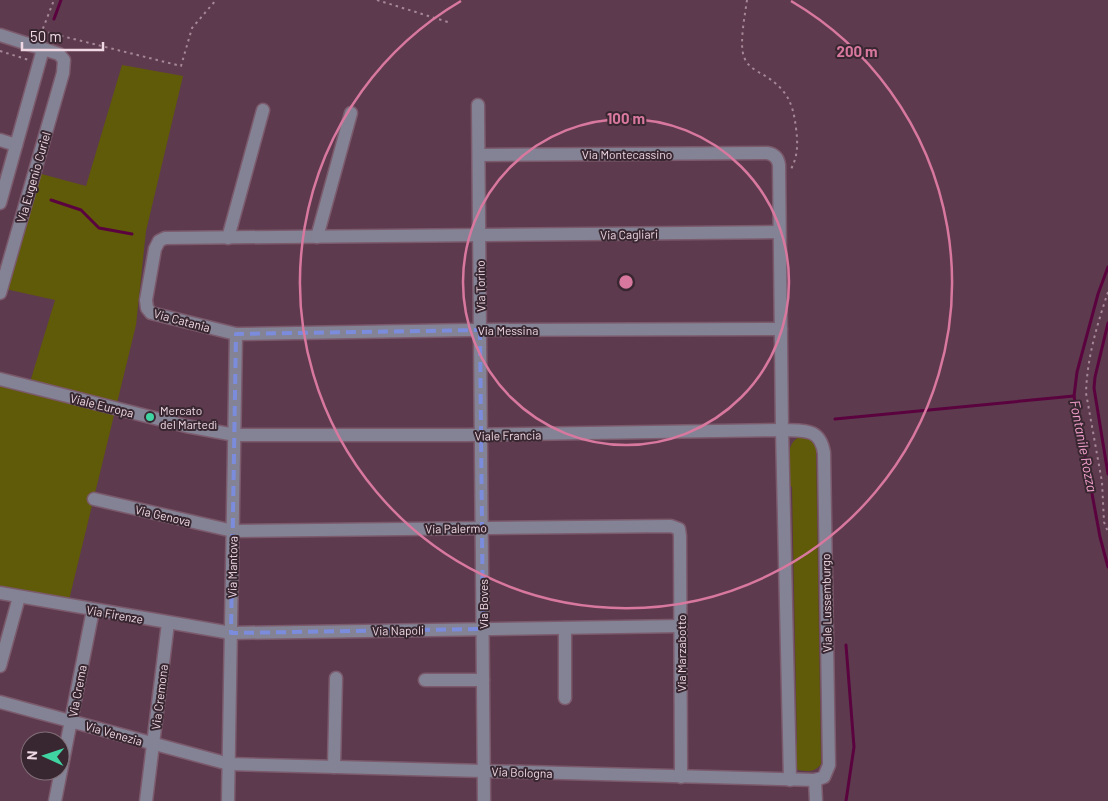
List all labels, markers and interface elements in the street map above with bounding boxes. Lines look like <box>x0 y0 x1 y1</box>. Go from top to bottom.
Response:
scale bar <box>22 20 104 52</box>
text: 50 m <box>30 27 62 45</box>
text: 200 m <box>836 42 878 60</box>
text: 100 m <box>607 109 645 127</box>
street label: Via Eugenio Curiel <box>13 130 53 224</box>
street label: Via Montecassino <box>582 147 672 161</box>
street label: Via Cagliari <box>600 226 658 242</box>
street label: Via Torino <box>473 260 487 312</box>
centre of rings <box>617 273 635 291</box>
street label: Via Catania <box>152 306 212 334</box>
street label: Via Messina <box>478 323 538 337</box>
street label: Viale Europa <box>69 390 135 420</box>
water label: Fontanile Rozza <box>1067 399 1101 493</box>
place label: Mercato del Martedì <box>160 403 217 431</box>
marker: Mercato del Martedì <box>144 411 156 423</box>
street label: Viale Francia <box>474 427 542 443</box>
street label: Via Genova <box>134 502 192 528</box>
street label: Via Palermo <box>425 520 487 536</box>
street label: Via Mantova <box>224 536 240 598</box>
street label: Viale Lussemburgo <box>818 553 834 653</box>
street label: Via Boves <box>476 579 490 629</box>
street label: Via Firenze <box>85 602 145 626</box>
street label: Via Marzabotto <box>674 614 688 692</box>
street label: Via Napoli <box>372 623 424 637</box>
street label: Via Crema <box>65 664 89 718</box>
street label: Via Cremona <box>148 664 170 730</box>
street label: Via Venezia <box>84 718 144 748</box>
north arrow <box>20 731 70 781</box>
text: N <box>23 750 40 760</box>
street label: Via Bologna <box>491 764 553 780</box>

